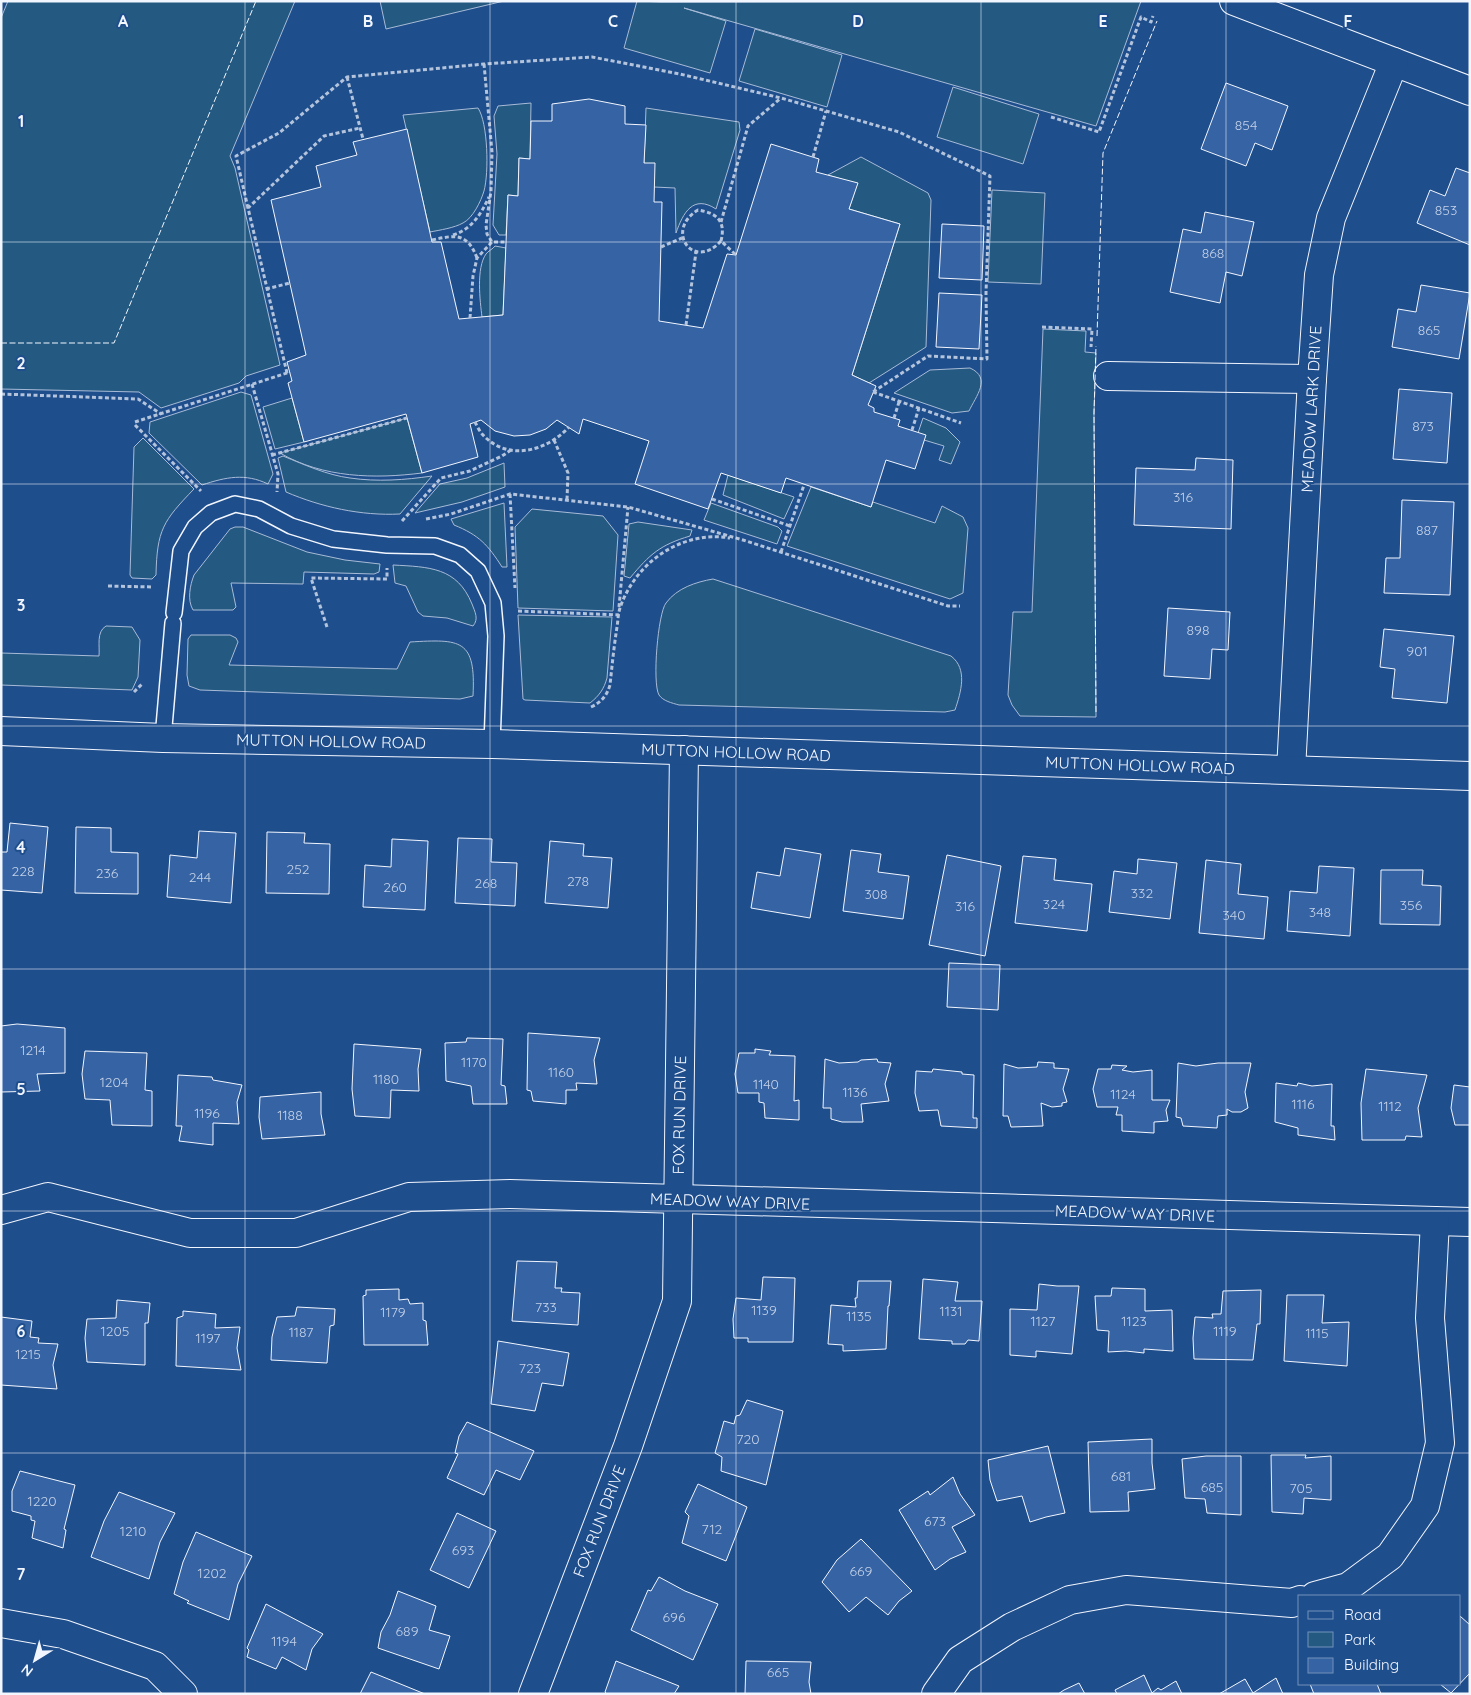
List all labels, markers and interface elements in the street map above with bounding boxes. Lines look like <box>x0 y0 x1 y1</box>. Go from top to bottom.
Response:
text: A <box>118 11 129 31</box>
text: B <box>363 11 373 31</box>
text: C <box>608 11 618 31</box>
text: D <box>852 11 864 31</box>
text: E <box>1098 11 1108 31</box>
text: F <box>1344 11 1353 31</box>
text: 1 <box>18 111 24 131</box>
house number: 854 <box>1235 116 1257 134</box>
house number: 853 <box>1435 201 1457 219</box>
house number: 868 <box>1202 244 1224 262</box>
house number: 865 <box>1418 321 1440 339</box>
street label: MEADOW LARK DRIVE <box>1297 325 1325 493</box>
text: 2 <box>16 353 26 373</box>
house number: 873 <box>1412 417 1434 435</box>
house number: 316 <box>1173 488 1193 506</box>
house number: 887 <box>1416 521 1438 539</box>
text: 3 <box>17 595 25 615</box>
house number: 898 <box>1187 621 1209 639</box>
house number: 901 <box>1406 642 1428 660</box>
street label: MUTTON HOLLOW ROAD <box>236 729 426 753</box>
street label: MUTTON HOLLOW ROAD <box>641 739 831 765</box>
street label: MUTTON HOLLOW ROAD <box>1045 752 1235 778</box>
text: 4 <box>16 837 26 857</box>
house number: 252 <box>286 860 310 878</box>
house number: 228 <box>11 862 35 880</box>
house number: 236 <box>96 864 119 882</box>
house number: 244 <box>189 868 211 886</box>
house number: 278 <box>567 872 589 890</box>
house number: 268 <box>475 874 497 892</box>
house number: 260 <box>383 878 407 896</box>
house number: 332 <box>1131 884 1153 902</box>
house number: 308 <box>864 885 888 903</box>
house number: 324 <box>1043 895 1065 913</box>
house number: 356 <box>1400 896 1423 914</box>
house number: 316 <box>955 897 975 915</box>
house number: 348 <box>1309 903 1331 921</box>
house number: 340 <box>1222 906 1246 924</box>
house number: 1214 <box>20 1041 46 1059</box>
house number: 1170 <box>461 1053 487 1071</box>
street label: FOX RUN DRIVE <box>668 1055 690 1175</box>
house number: 1160 <box>548 1063 574 1081</box>
house number: 1180 <box>373 1070 399 1088</box>
house number: 1204 <box>100 1073 128 1091</box>
house number: 1140 <box>753 1075 779 1093</box>
text: 5 <box>16 1079 26 1099</box>
house number: 1136 <box>842 1083 868 1101</box>
house number: 1124 <box>1110 1085 1136 1103</box>
house number: 1116 <box>1291 1095 1315 1113</box>
house number: 1112 <box>1378 1097 1402 1115</box>
house number: 1196 <box>194 1104 220 1122</box>
house number: 1188 <box>277 1106 303 1124</box>
street label: MEADOW WAY DRIVE <box>650 1188 810 1214</box>
street label: MEADOW WAY DRIVE <box>1055 1200 1215 1226</box>
house number: 733 <box>535 1298 557 1316</box>
house number: 1139 <box>751 1301 777 1319</box>
house number: 1131 <box>940 1302 962 1320</box>
house number: 1179 <box>380 1303 406 1321</box>
house number: 1135 <box>846 1307 872 1325</box>
house number: 1127 <box>1030 1312 1056 1330</box>
house number: 1123 <box>1121 1312 1147 1330</box>
text: 6 <box>17 1321 26 1341</box>
house number: 1205 <box>101 1322 129 1340</box>
house number: 1119 <box>1213 1322 1237 1340</box>
house number: 1187 <box>289 1323 313 1341</box>
house number: 1115 <box>1305 1324 1329 1342</box>
house number: 1197 <box>196 1329 220 1347</box>
house number: 1215 <box>15 1345 41 1363</box>
house number: 723 <box>519 1359 541 1377</box>
house number: 720 <box>736 1430 760 1448</box>
street label: FOX RUN DRIVE <box>568 1462 630 1580</box>
house number: 681 <box>1111 1467 1131 1485</box>
house number: 685 <box>1201 1478 1223 1496</box>
house number: 705 <box>1289 1479 1313 1497</box>
house number: 1220 <box>27 1492 57 1510</box>
house number: 673 <box>924 1512 946 1530</box>
house number: 712 <box>702 1520 723 1538</box>
house number: 1210 <box>120 1522 146 1540</box>
house number: 693 <box>452 1541 474 1559</box>
house number: 669 <box>850 1562 873 1580</box>
text: 7 <box>17 1564 26 1584</box>
house number: 1202 <box>197 1564 227 1582</box>
legend <box>1298 1595 1461 1685</box>
text: Road <box>1344 1605 1381 1624</box>
house number: 696 <box>663 1608 686 1626</box>
house number: 689 <box>396 1622 419 1640</box>
text: Park <box>1344 1630 1376 1649</box>
house number: 1194 <box>271 1632 297 1650</box>
north arrow <box>10 1635 60 1685</box>
text: Building <box>1344 1655 1399 1674</box>
text: N <box>18 1660 37 1681</box>
house number: 665 <box>767 1663 789 1681</box>

